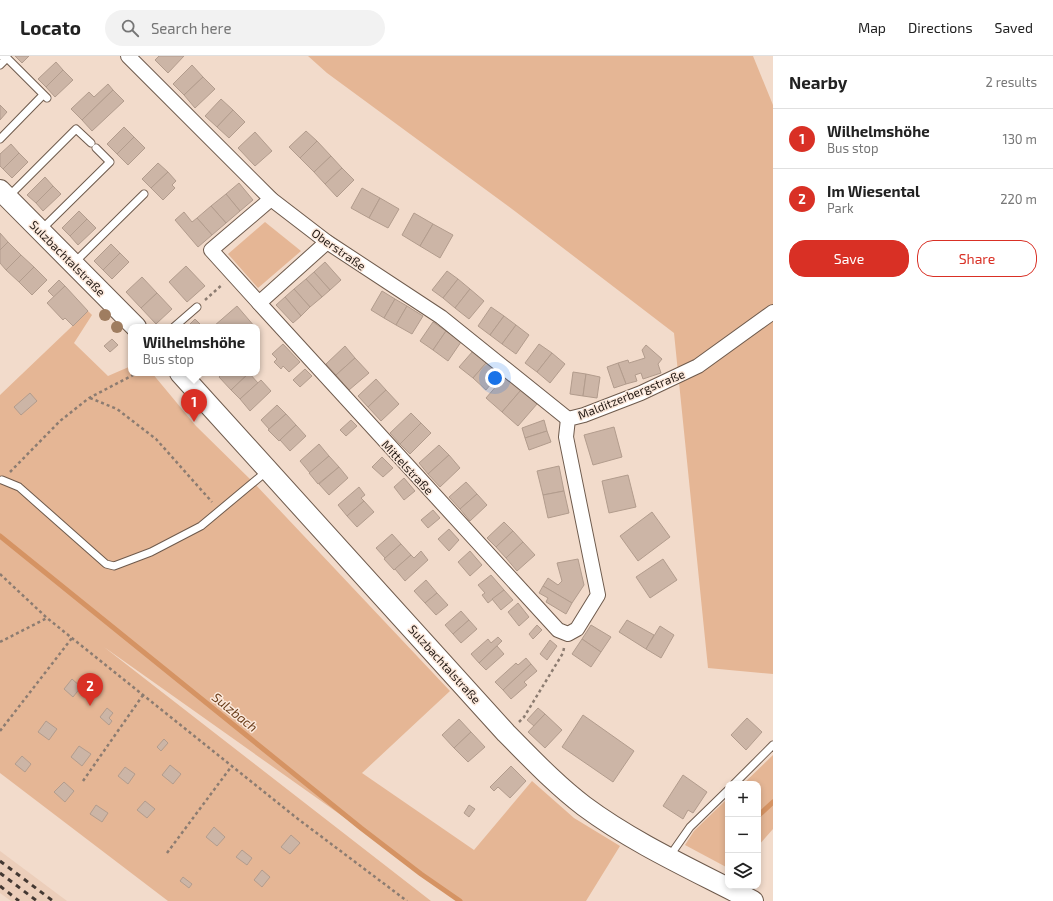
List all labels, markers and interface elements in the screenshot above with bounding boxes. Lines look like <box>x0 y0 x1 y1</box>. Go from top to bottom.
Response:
search box <box>105 10 385 46</box>
text: Locato <box>20 16 81 39</box>
icon: search <box>119 17 141 39</box>
text: Search here <box>151 19 231 37</box>
text: Map <box>858 19 886 36</box>
text: Directions <box>908 19 973 36</box>
text: Saved <box>995 19 1033 36</box>
text: Nearby <box>789 72 847 92</box>
text: 2 results <box>985 74 1037 90</box>
text: Wilhelmshöhe <box>827 122 930 140</box>
text: 1 <box>799 131 805 147</box>
text: 130 m <box>1002 131 1037 147</box>
text: Bus stop <box>827 140 878 156</box>
text: Im Wiesental <box>827 182 920 200</box>
text: 2 <box>798 191 806 207</box>
text: 220 m <box>1000 191 1037 207</box>
text: Park <box>827 200 854 216</box>
street label: Sulzbachtalstraße <box>27 217 109 299</box>
street label: Oberstraße <box>309 225 369 273</box>
button: Save <box>789 240 909 277</box>
button: Share <box>917 240 1037 277</box>
popup <box>128 324 260 376</box>
text: Wilhelmshöhe <box>143 333 245 351</box>
text: Bus stop <box>143 351 194 367</box>
street label: Malditzerbergstraße <box>576 366 686 422</box>
your location <box>485 368 505 388</box>
pin: 1 <box>181 389 207 422</box>
street label: Mittelstraße <box>379 437 437 497</box>
street label: Sulzbachtalstraße <box>406 622 484 706</box>
pin: 2 <box>77 673 103 706</box>
water label: Sulzbach <box>209 689 261 735</box>
map controls <box>725 781 761 889</box>
button: + <box>725 781 761 817</box>
button: − <box>725 817 761 853</box>
button: layers <box>725 853 761 889</box>

